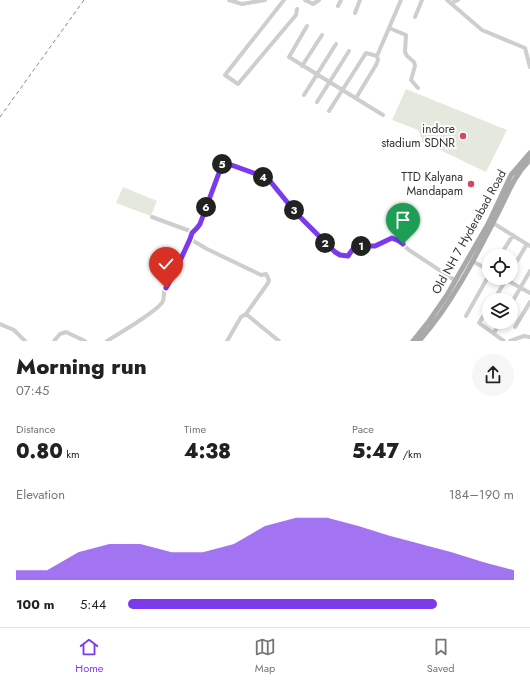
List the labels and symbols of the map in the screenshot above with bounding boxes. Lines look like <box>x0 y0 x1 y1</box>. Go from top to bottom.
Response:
place label: indore stadium SDNR <box>382 120 455 152</box>
marker: indore stadium SDNR <box>458 131 468 141</box>
pin: 5 <box>212 154 232 174</box>
pin: 4 <box>253 167 273 187</box>
street label: Old NH 7 Hyderabad Road <box>427 167 511 297</box>
place label: TTD Kalyana Mandapam <box>401 168 463 200</box>
marker: TTD Kalyana Mandapam <box>466 179 476 189</box>
pin: 6 <box>196 197 216 217</box>
pin: 3 <box>284 200 304 220</box>
pin <box>386 203 420 244</box>
pin: 2 <box>315 233 335 253</box>
pin: 1 <box>351 236 371 256</box>
pin <box>149 247 183 288</box>

